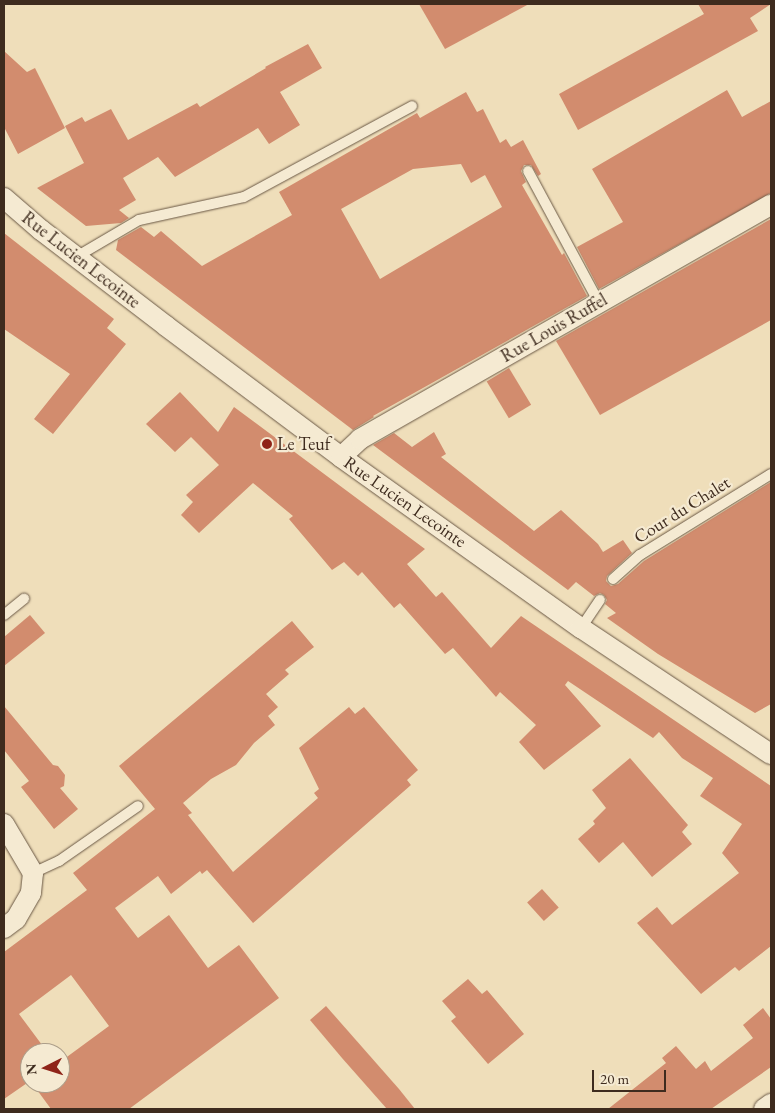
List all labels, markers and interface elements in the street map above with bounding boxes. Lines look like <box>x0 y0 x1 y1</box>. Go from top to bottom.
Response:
street label: Rue Lucien Lecointe <box>17 207 145 313</box>
street label: Rue Louis Ruffel <box>497 289 611 367</box>
place label: Le Teuf <box>277 433 331 455</box>
marker: Le Teuf <box>261 438 273 450</box>
street label: Rue Lucien Lecointe <box>340 452 470 552</box>
street label: Cour du Chalet <box>630 472 734 548</box>
north arrow <box>20 1043 70 1093</box>
scale bar <box>595 1060 669 1092</box>
text: N <box>22 1063 41 1076</box>
text: 20 m <box>600 1069 629 1088</box>

